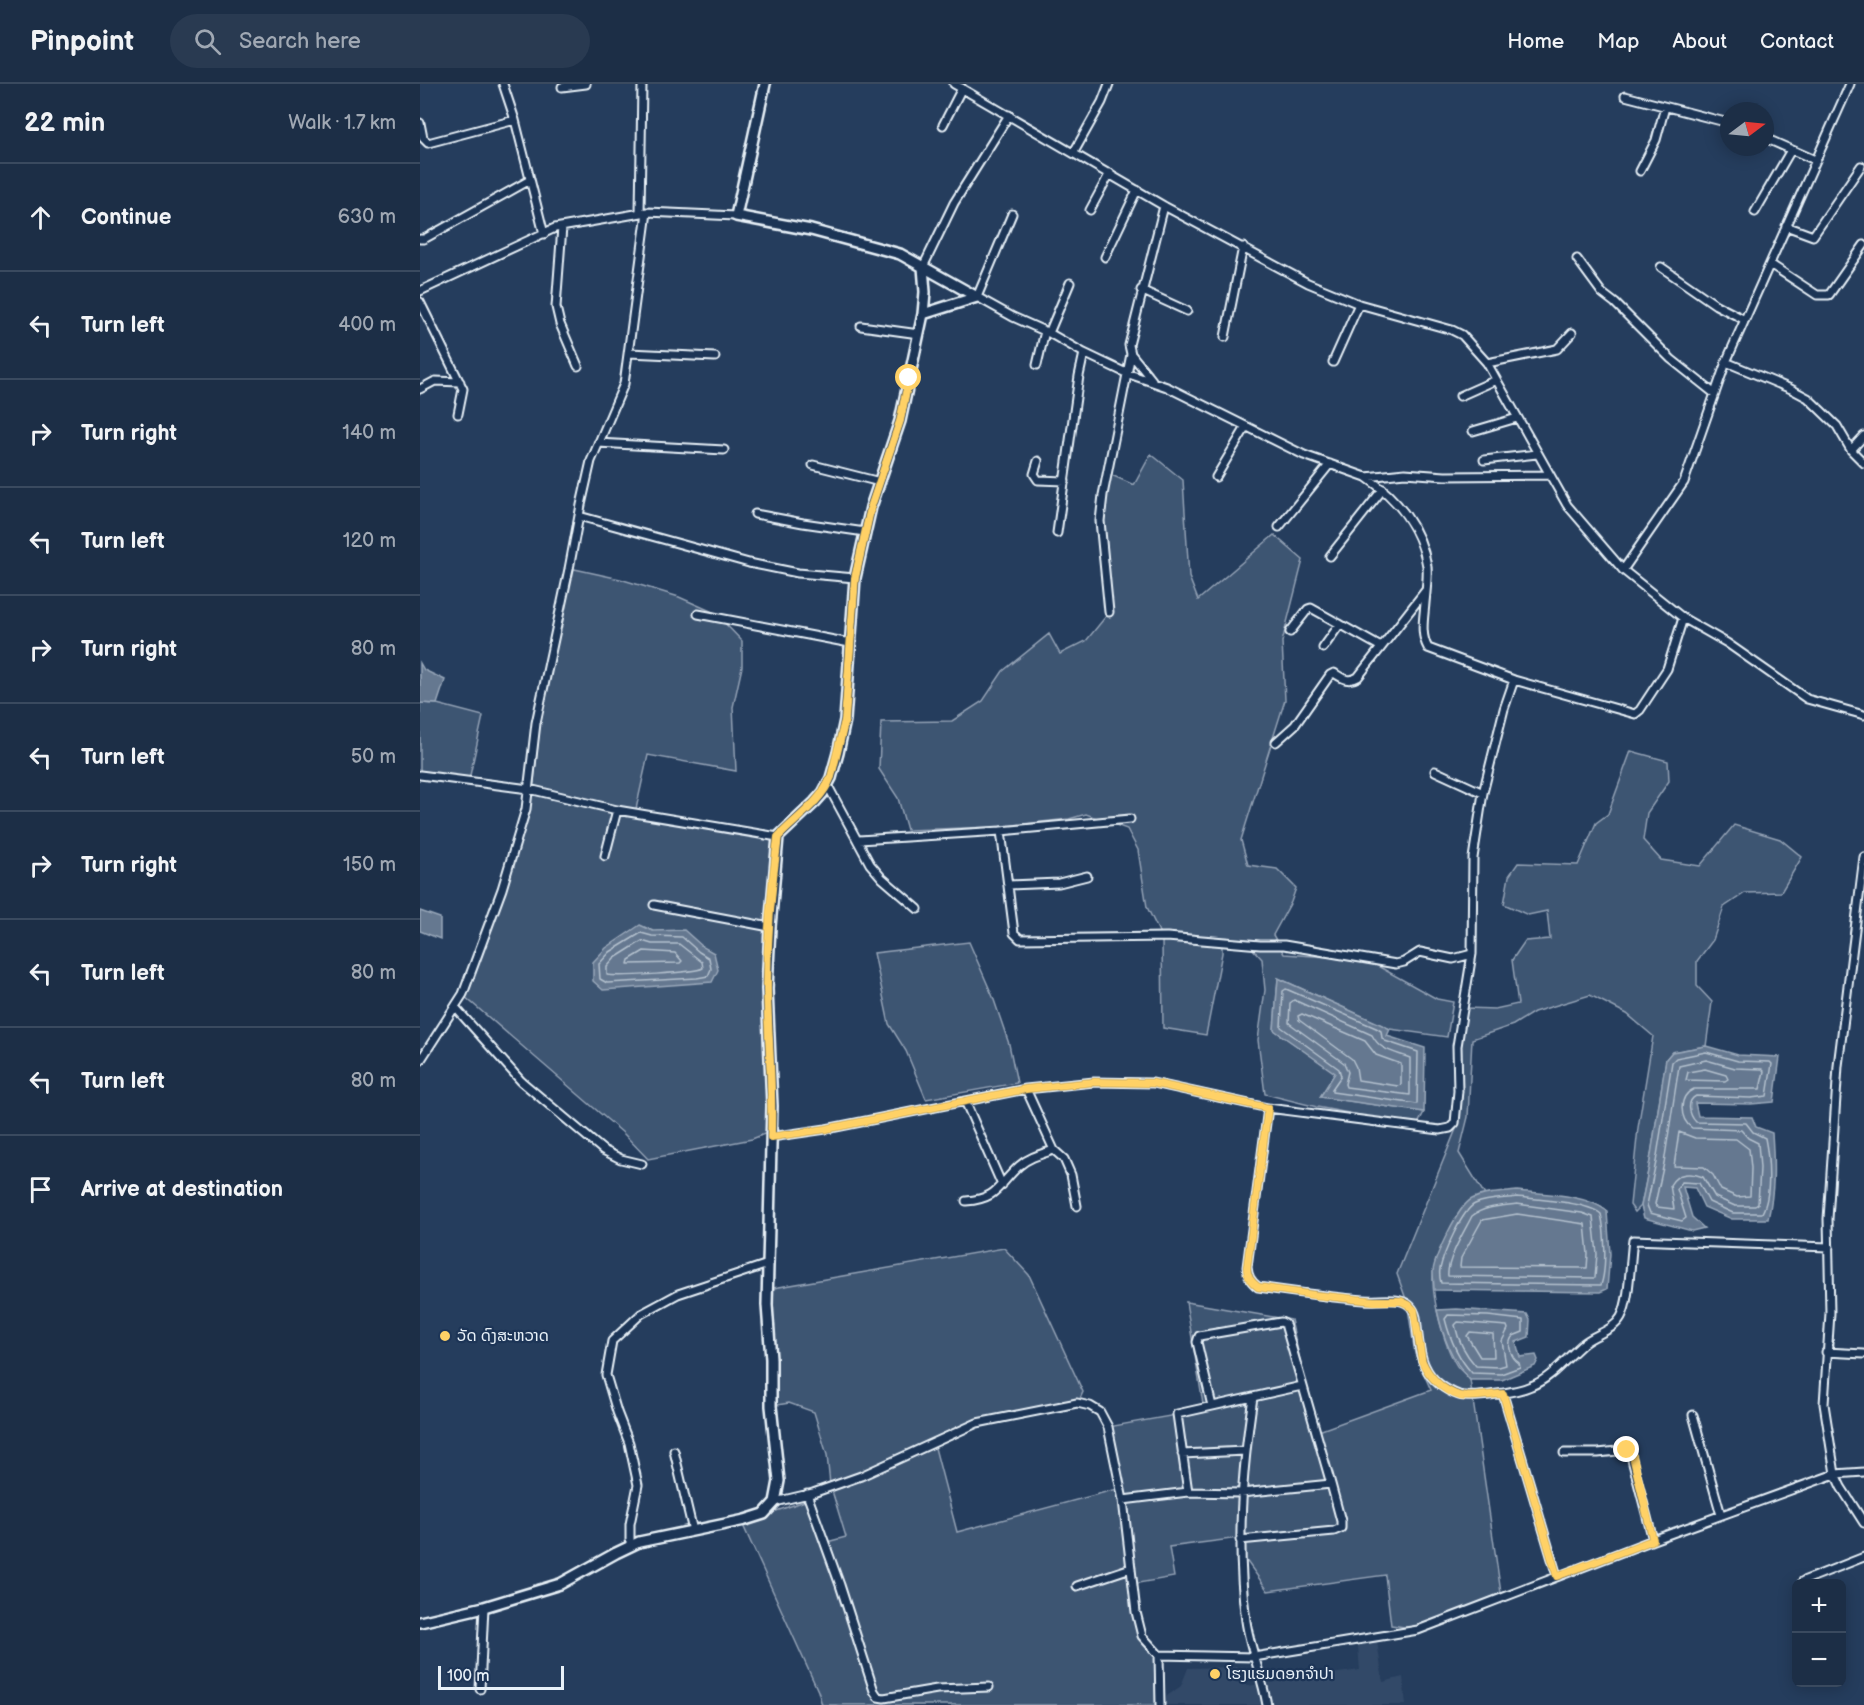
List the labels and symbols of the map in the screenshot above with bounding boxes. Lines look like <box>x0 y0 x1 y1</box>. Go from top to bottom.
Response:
north arrow <box>1720 102 1774 156</box>
route start <box>895 364 921 390</box>
place label: ວັດ ດົງສະຫວາດ <box>457 1327 549 1346</box>
marker: ວັດ ດົງສະຫວາດ <box>438 1329 452 1343</box>
route end <box>1613 1436 1639 1462</box>
scale bar <box>438 1663 564 1690</box>
place label: ໂຮງແຮມດອກຈຳປາ <box>1226 1665 1334 1684</box>
marker: ໂຮງແຮມດອກຈຳປາ <box>1208 1667 1222 1681</box>

